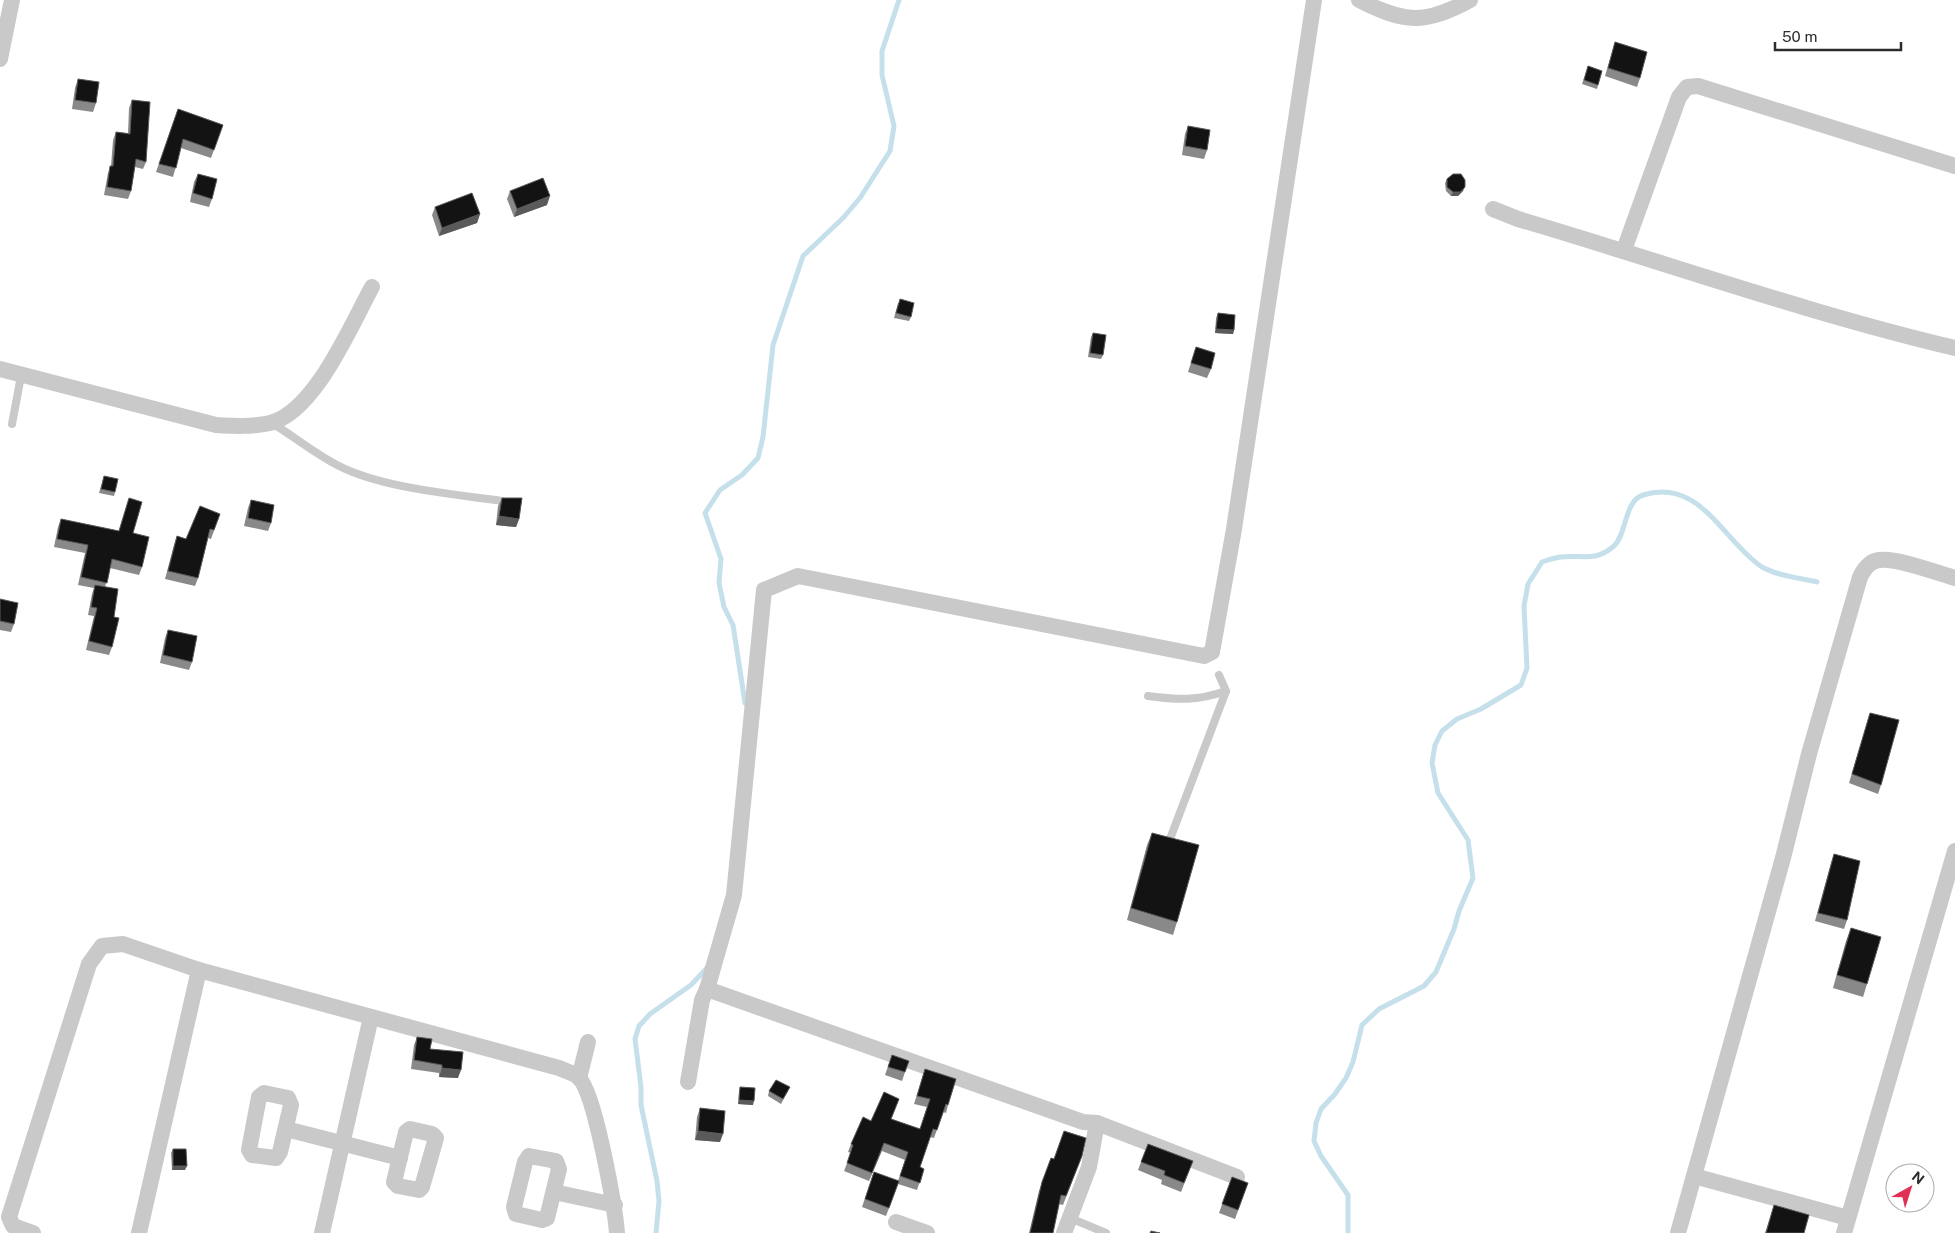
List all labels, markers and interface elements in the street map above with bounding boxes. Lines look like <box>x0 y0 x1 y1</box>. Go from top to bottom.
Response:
scale bar <box>1775 20 1901 52</box>
text: 50 m <box>1782 28 1817 45</box>
north arrow <box>1885 1163 1935 1213</box>
text: N <box>1909 1168 1927 1188</box>

